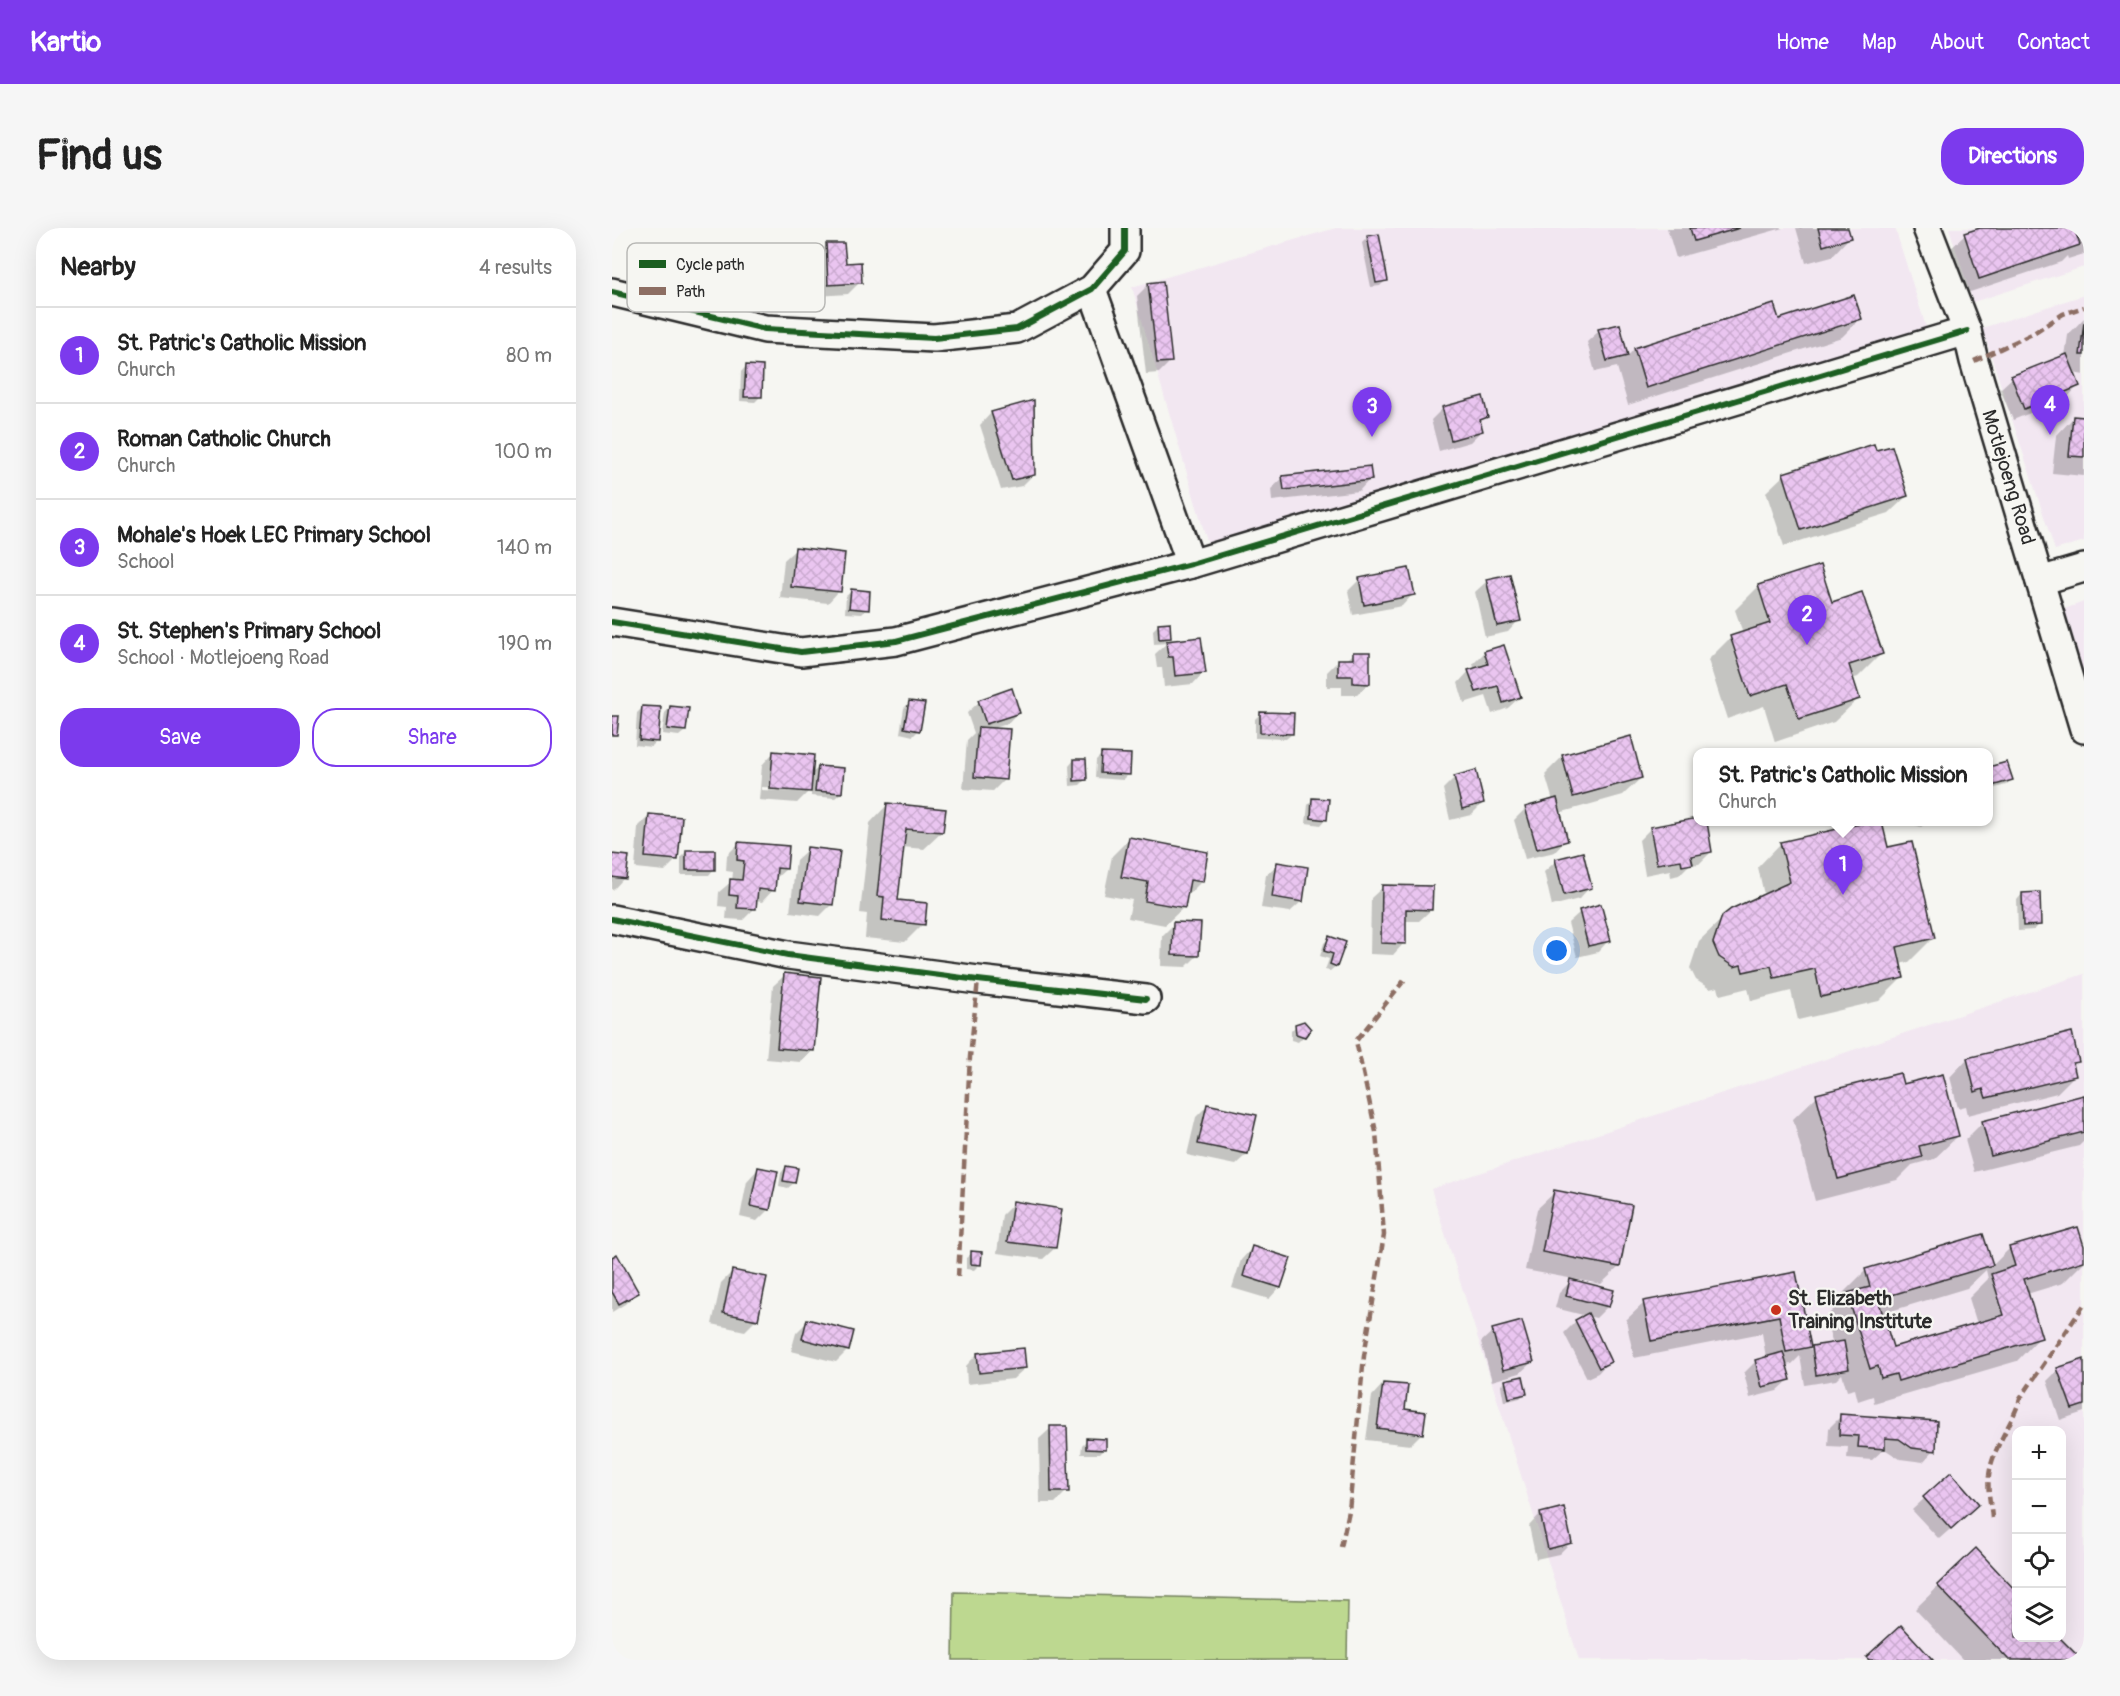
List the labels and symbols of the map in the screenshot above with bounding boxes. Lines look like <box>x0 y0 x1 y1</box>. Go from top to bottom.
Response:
legend <box>627 243 825 312</box>
text: Cycle path <box>676 255 744 275</box>
text: Path <box>676 282 705 302</box>
pin: 4 <box>2030 386 2070 435</box>
pin: 3 <box>1352 388 1392 437</box>
street label: Motlejoeng Road <box>1976 407 2041 548</box>
pin: 2 <box>1788 596 1826 645</box>
pin: 1 <box>1824 846 1862 895</box>
your location <box>1542 936 1571 965</box>
place label: St. Elizabeth Training Institute <box>1787 1286 1933 1334</box>
marker: St. Elizabeth Training Institute <box>1769 1303 1783 1317</box>

